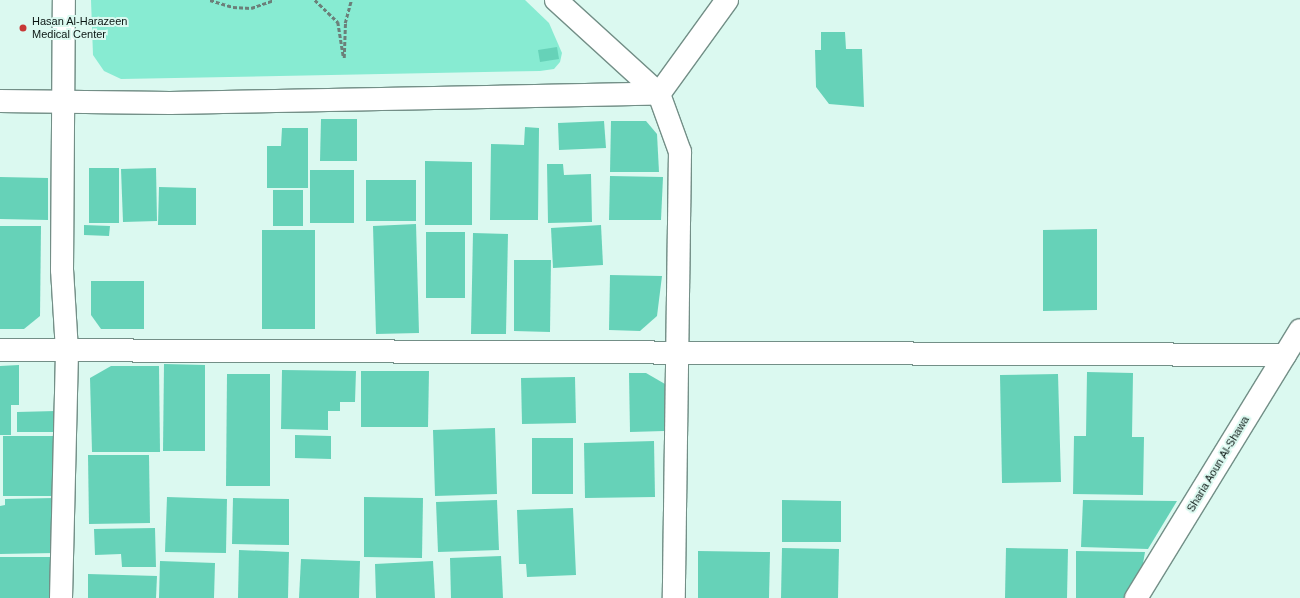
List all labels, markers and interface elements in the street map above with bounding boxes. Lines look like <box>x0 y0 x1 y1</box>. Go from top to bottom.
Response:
place label: Hasan Al-Harazeen Medical Center <box>32 15 128 41</box>
marker: Hasan Al-Harazeen Medical Center <box>17 22 29 34</box>
street label: Sharia Aoun Al-Shawa <box>1184 413 1252 515</box>

